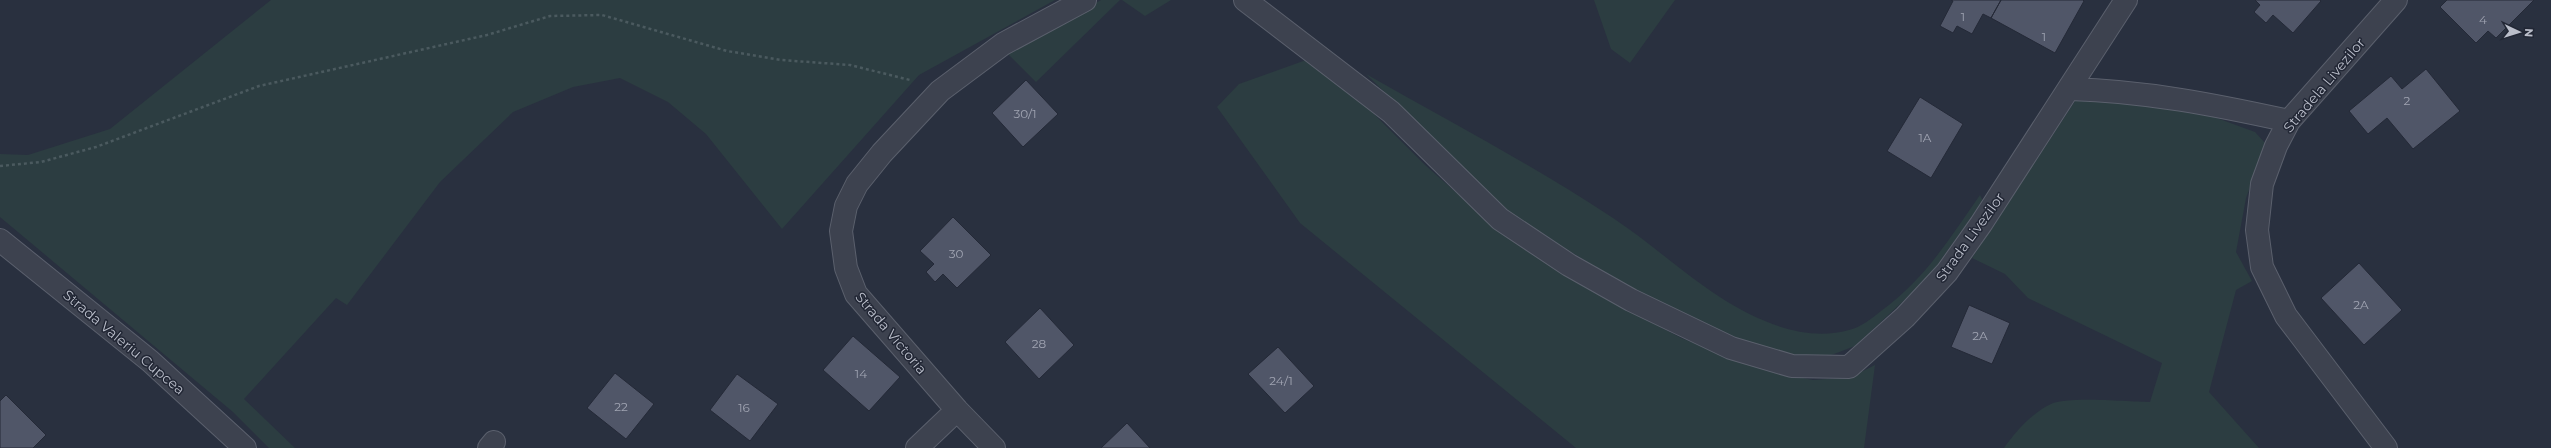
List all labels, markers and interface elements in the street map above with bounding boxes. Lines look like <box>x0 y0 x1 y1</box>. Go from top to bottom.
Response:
house number: 1 <box>1961 9 1965 24</box>
house number: 4 <box>2479 12 2487 27</box>
north arrow <box>2499 12 2539 52</box>
text: N <box>2522 28 2536 38</box>
house number: 1 <box>2042 29 2046 44</box>
street label: Stradela Livezilor <box>2279 34 2369 136</box>
house number: 2 <box>2404 93 2411 108</box>
house number: 30/1 <box>1013 106 1037 121</box>
house number: 1A <box>1919 130 1932 145</box>
street label: Strada Livezilor <box>1932 189 2009 285</box>
house number: 30 <box>949 246 963 261</box>
street label: Strada Valeriu Cupcea <box>59 286 189 398</box>
street label: Strada Victoria <box>851 288 931 378</box>
house number: 2A <box>2353 297 2369 312</box>
house number: 2A <box>1972 328 1988 343</box>
house number: 28 <box>1032 336 1047 351</box>
house number: 14 <box>855 366 867 381</box>
house number: 24/1 <box>1269 373 1293 388</box>
house number: 22 <box>614 399 628 414</box>
house number: 16 <box>738 400 750 415</box>

